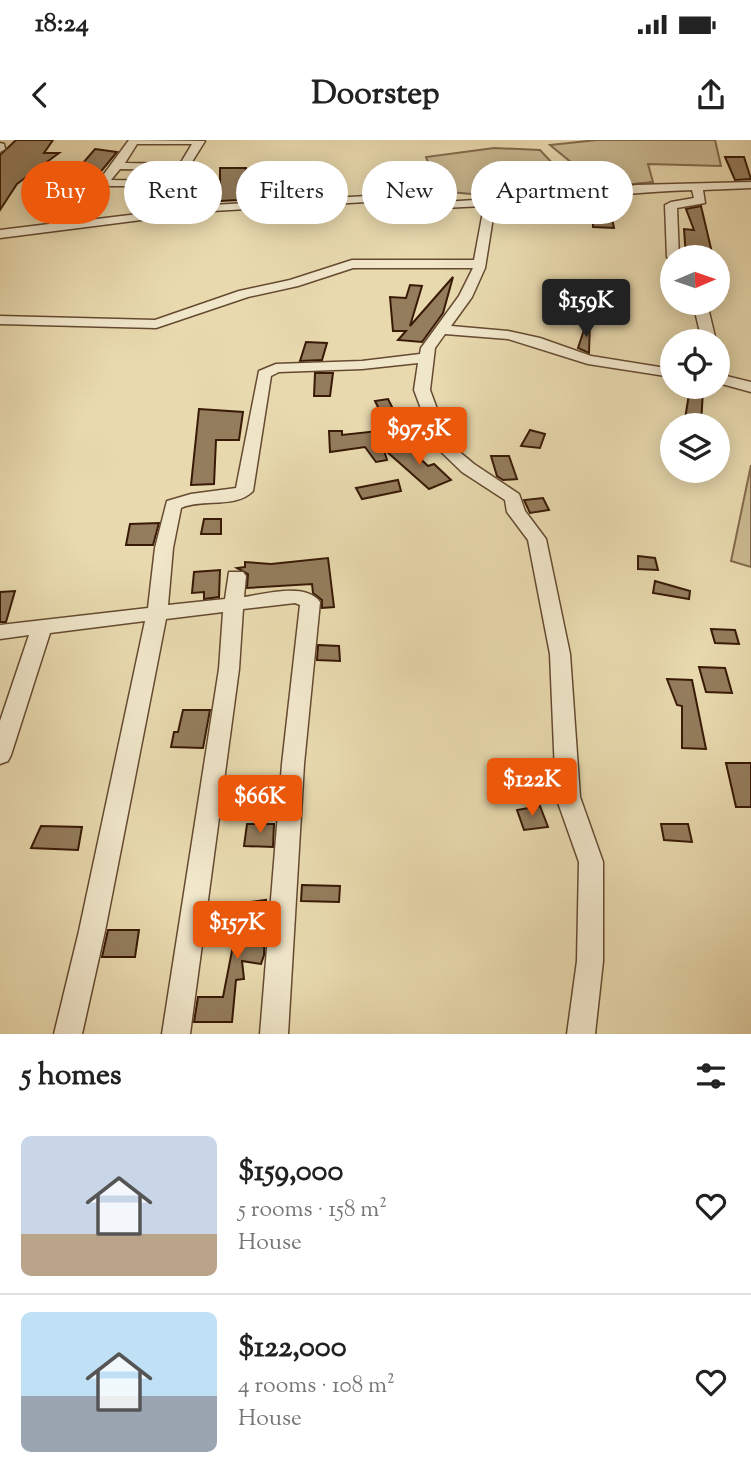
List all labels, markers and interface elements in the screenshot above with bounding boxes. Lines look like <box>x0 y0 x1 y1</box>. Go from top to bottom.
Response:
text: 18:24 <box>35 6 89 43</box>
text: Doorstep <box>311 72 440 118</box>
icon: back <box>21 76 59 114</box>
icon: share <box>692 76 730 114</box>
chip: Buy <box>21 161 110 224</box>
chip: Rent <box>124 161 222 224</box>
chip: Filters <box>236 161 348 224</box>
chip: New <box>362 161 457 224</box>
chip: Apartment <box>471 161 633 224</box>
north arrow <box>660 245 730 315</box>
map controls <box>660 245 730 483</box>
pin: $159K <box>537 280 635 339</box>
text: $159K <box>558 285 614 318</box>
button: locate <box>660 329 730 399</box>
pin: $97.5K <box>362 408 476 467</box>
text: $97.5K <box>387 413 451 446</box>
button: layers <box>660 413 730 483</box>
pin: $122K <box>483 758 581 818</box>
text: $122K <box>503 764 561 797</box>
pin: $66K <box>219 776 301 835</box>
text: $66K <box>234 781 286 814</box>
pin: $157K <box>188 902 286 961</box>
text: $157K <box>209 907 265 940</box>
text: 5 homes <box>21 1055 122 1098</box>
icon: filters <box>692 1057 730 1095</box>
text: $159,000 <box>238 1151 343 1194</box>
icon: home <box>77 1164 161 1248</box>
icon: heart <box>692 1187 730 1225</box>
text: 5 rooms · 158 m² <box>238 1194 387 1227</box>
text: House <box>238 1227 302 1260</box>
text: $122,000 <box>238 1327 347 1370</box>
icon: home <box>77 1340 161 1424</box>
icon: heart <box>692 1363 730 1401</box>
text: 4 rooms · 108 m² <box>238 1370 395 1403</box>
text: House <box>238 1403 302 1436</box>

